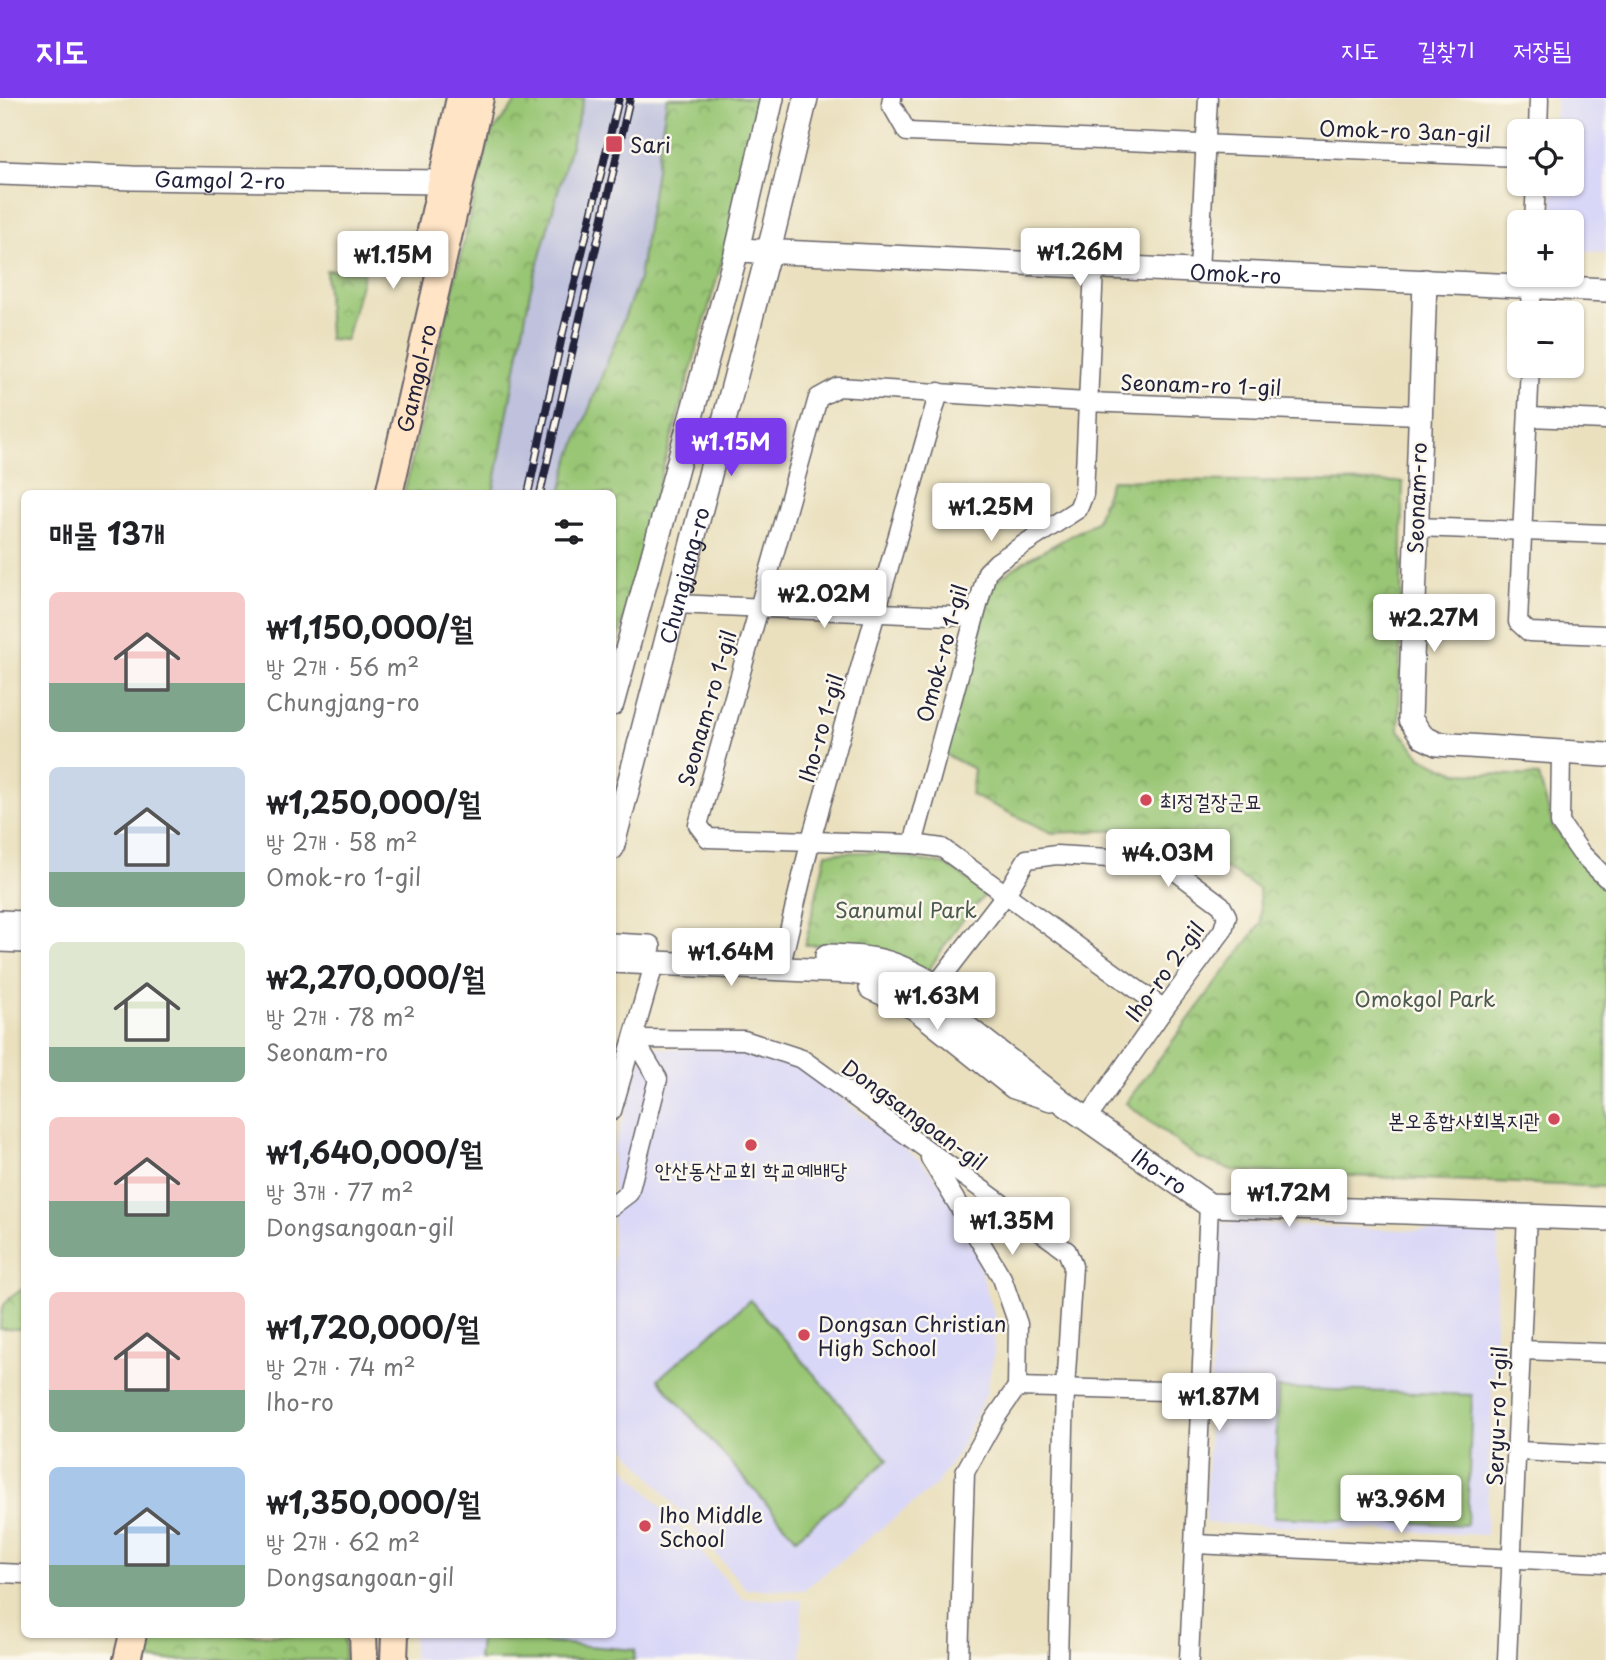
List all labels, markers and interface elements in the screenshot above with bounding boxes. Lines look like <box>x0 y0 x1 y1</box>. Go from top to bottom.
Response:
text: 지도 <box>35 24 88 74</box>
text: 지도 <box>1341 31 1379 67</box>
text: 길찾기 <box>1417 31 1475 67</box>
text: 저장됨 <box>1513 31 1571 67</box>
street label: Omok-ro 3an-gil <box>1319 111 1491 149</box>
map controls <box>1507 119 1584 378</box>
button: locate <box>1507 119 1584 196</box>
place label: Sari <box>630 128 671 160</box>
marker: Sari <box>604 134 624 154</box>
street label: Gamgol 2-ro <box>154 162 286 196</box>
button: + <box>1507 210 1584 287</box>
pin: ₩1.26M <box>1023 228 1137 288</box>
pin: ₩1.15M <box>336 232 450 291</box>
text: ₩1.26M <box>1037 233 1123 268</box>
text: ₩1.15M <box>353 236 433 271</box>
street label: Omok-ro <box>1189 255 1282 291</box>
button: − <box>1507 301 1584 378</box>
street label: Gamgol-ro <box>388 321 444 435</box>
street label: Seonam-ro 1-gil <box>1120 365 1282 403</box>
pin: ₩1.15M <box>674 418 788 478</box>
text: ₩1.15M <box>691 423 771 458</box>
street label: Seonam-ro <box>1398 442 1434 554</box>
pin: ₩1.25M <box>934 484 1048 543</box>
text: ₩1.25M <box>948 488 1034 523</box>
street label: Chungjang-ro <box>650 503 717 647</box>
text: 매물 13개 <box>49 510 165 555</box>
icon: filters <box>550 513 588 551</box>
pin: ₩2.02M <box>767 570 881 630</box>
text: ₩2.02M <box>777 575 871 610</box>
street label: Omok-ro 1-gil <box>907 580 975 726</box>
pin: ₩2.27M <box>1377 594 1491 654</box>
text: ₩2.27M <box>1389 599 1479 634</box>
text: ₩1,150,000/월 <box>266 604 473 649</box>
icon: home <box>105 620 189 704</box>
street label: Seonam-ro 1-gil <box>668 626 744 790</box>
text: 방 2개 · 56 m² <box>266 649 419 684</box>
street label: Iho-ro 1-gil <box>789 670 851 786</box>
text: Chungjang-ro <box>266 684 420 719</box>
text: ₩1,250,000/월 <box>266 779 481 824</box>
place label: 최정걸장군묘 <box>1160 784 1261 816</box>
marker: 최정걸장군묘 <box>1138 792 1154 808</box>
icon: home <box>105 795 189 879</box>
text: 방 2개 · 58 m² <box>266 824 418 859</box>
pin: ₩4.03M <box>1111 830 1225 889</box>
text: ₩4.03M <box>1122 834 1214 869</box>
text: Omok-ro 1-gil <box>266 859 421 894</box>
park label: Sanumul Park <box>835 893 977 925</box>
street label: Iho-ro 2-gil <box>1117 914 1211 1028</box>
pin: ₩1.64M <box>674 928 788 988</box>
text: ₩1.64M <box>688 933 774 968</box>
text: ₩2,270,000/월 <box>266 954 485 999</box>
icon: home <box>105 970 189 1054</box>
pin: ₩1.63M <box>880 972 994 1032</box>
text: ₩1.63M <box>894 977 980 1012</box>
park label: Omokgol Park <box>1354 982 1496 1014</box>
text: 방 2개 · 78 m² <box>266 999 415 1034</box>
text: Seonam-ro <box>266 1034 388 1069</box>
street label: Dongsangoan-gil <box>836 1050 994 1178</box>
place label: 본오종합사회복지관 <box>1388 1103 1540 1135</box>
marker: 본오종합사회복지관 <box>1546 1111 1562 1127</box>
text: ₩1,640,000/월 <box>266 1129 483 1174</box>
marker: 안산동산교회 학교예배당 <box>743 1137 759 1153</box>
street label: Iho-ro <box>1125 1140 1194 1201</box>
icon: home <box>105 1145 189 1229</box>
place label: 안산동산교회 학교예배당 <box>655 1153 847 1185</box>
pin: ₩1.72M <box>1232 1170 1346 1229</box>
text: 방 3개 · 77 m² <box>266 1174 414 1209</box>
text: ₩1.72M <box>1247 1174 1331 1209</box>
pin: ₩1.35M <box>955 1198 1069 1257</box>
text: ₩1.35M <box>970 1202 1054 1237</box>
text: Dongsangoan-gil <box>266 1209 454 1244</box>
text: ₩1,720,000/월 <box>266 1304 480 1349</box>
place label: Dongsan Christian High School <box>818 1307 1006 1363</box>
icon: home <box>105 1320 189 1404</box>
marker: Dongsan Christian High School <box>796 1327 812 1343</box>
street label: Seryu-ro 1-gil <box>1478 1346 1514 1486</box>
text: 방 2개 · 74 m² <box>266 1349 416 1384</box>
pin: ₩1.87M <box>1162 1374 1276 1433</box>
text: ₩1.87M <box>1178 1378 1260 1413</box>
text: Iho-ro <box>266 1384 334 1419</box>
pin: ₩3.96M <box>1344 1476 1458 1535</box>
text: ₩1,350,000/월 <box>266 1479 481 1524</box>
text: ₩3.96M <box>1356 1480 1446 1515</box>
icon: home <box>105 1495 189 1579</box>
place label: Iho Middle School <box>659 1498 763 1554</box>
marker: Iho Middle School <box>637 1518 653 1534</box>
text: 방 2개 · 62 m² <box>266 1524 420 1559</box>
text: Dongsangoan-gil <box>266 1559 454 1594</box>

